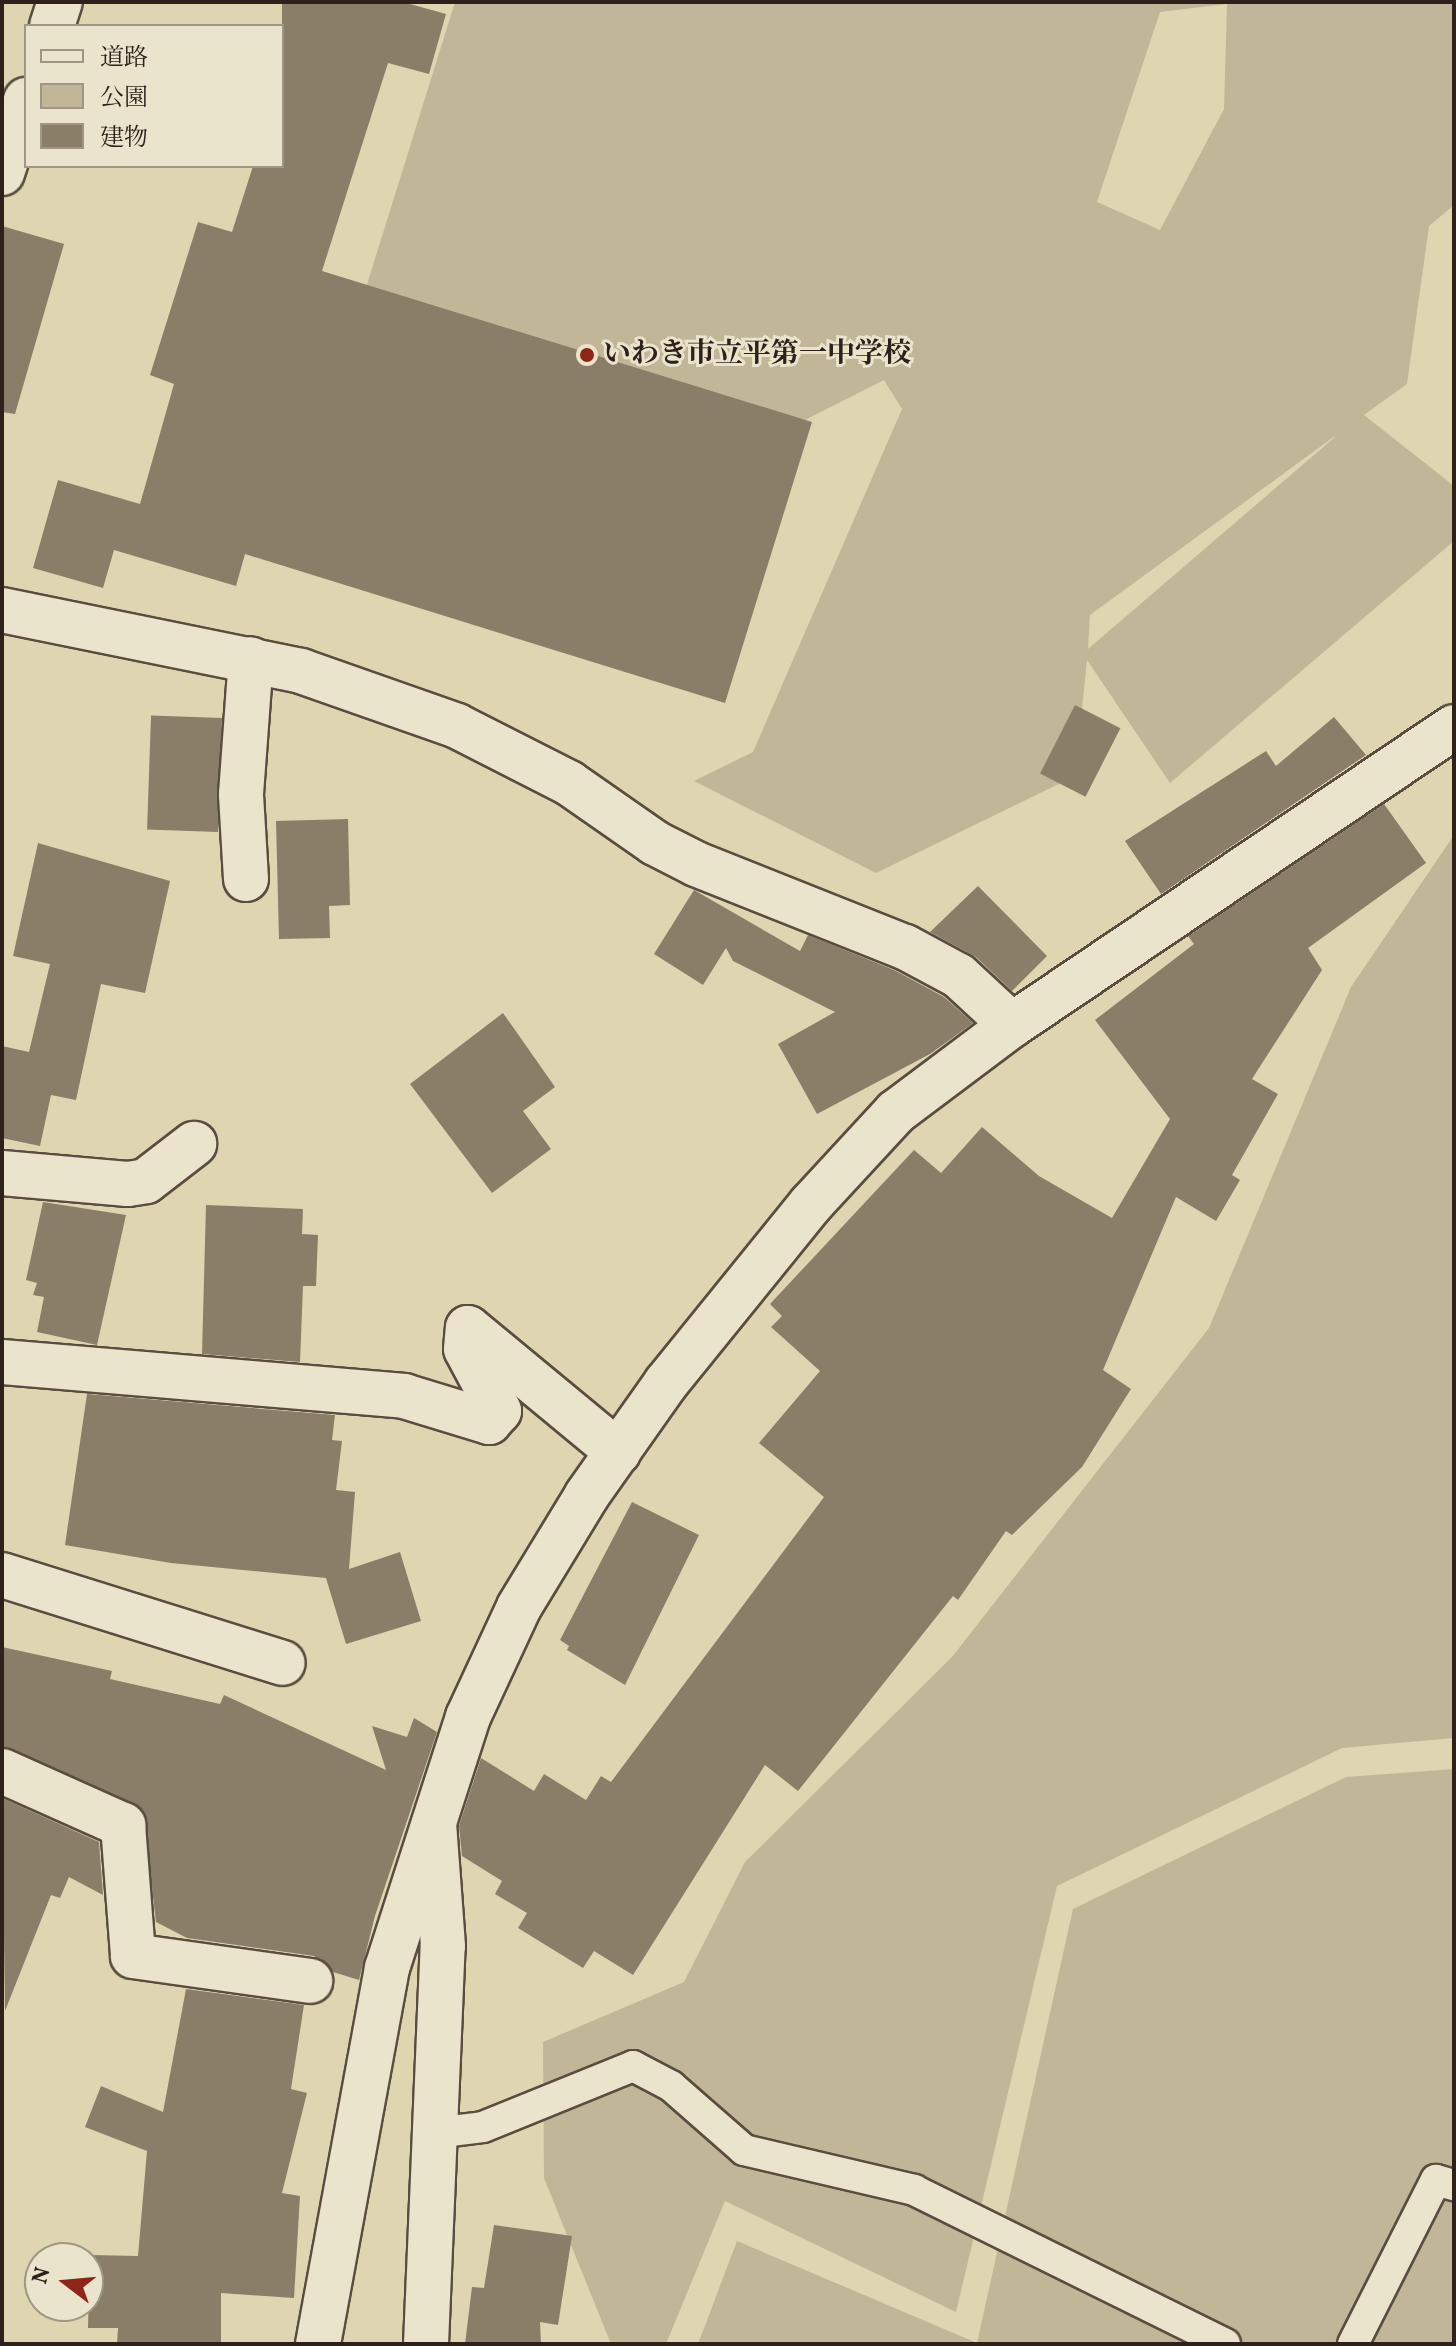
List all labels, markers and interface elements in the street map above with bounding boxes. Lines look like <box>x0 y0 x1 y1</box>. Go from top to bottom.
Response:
legend <box>24 24 284 168</box>
text: 道路 <box>100 42 148 76</box>
text: 公園 <box>100 82 148 116</box>
text: 建物 <box>100 122 148 156</box>
place label: いわき市立平第一中学校 <box>603 338 911 372</box>
marker: いわき市立平第一中学校 <box>578 346 596 364</box>
north arrow <box>24 2242 104 2322</box>
text: N <box>25 2264 59 2288</box>

